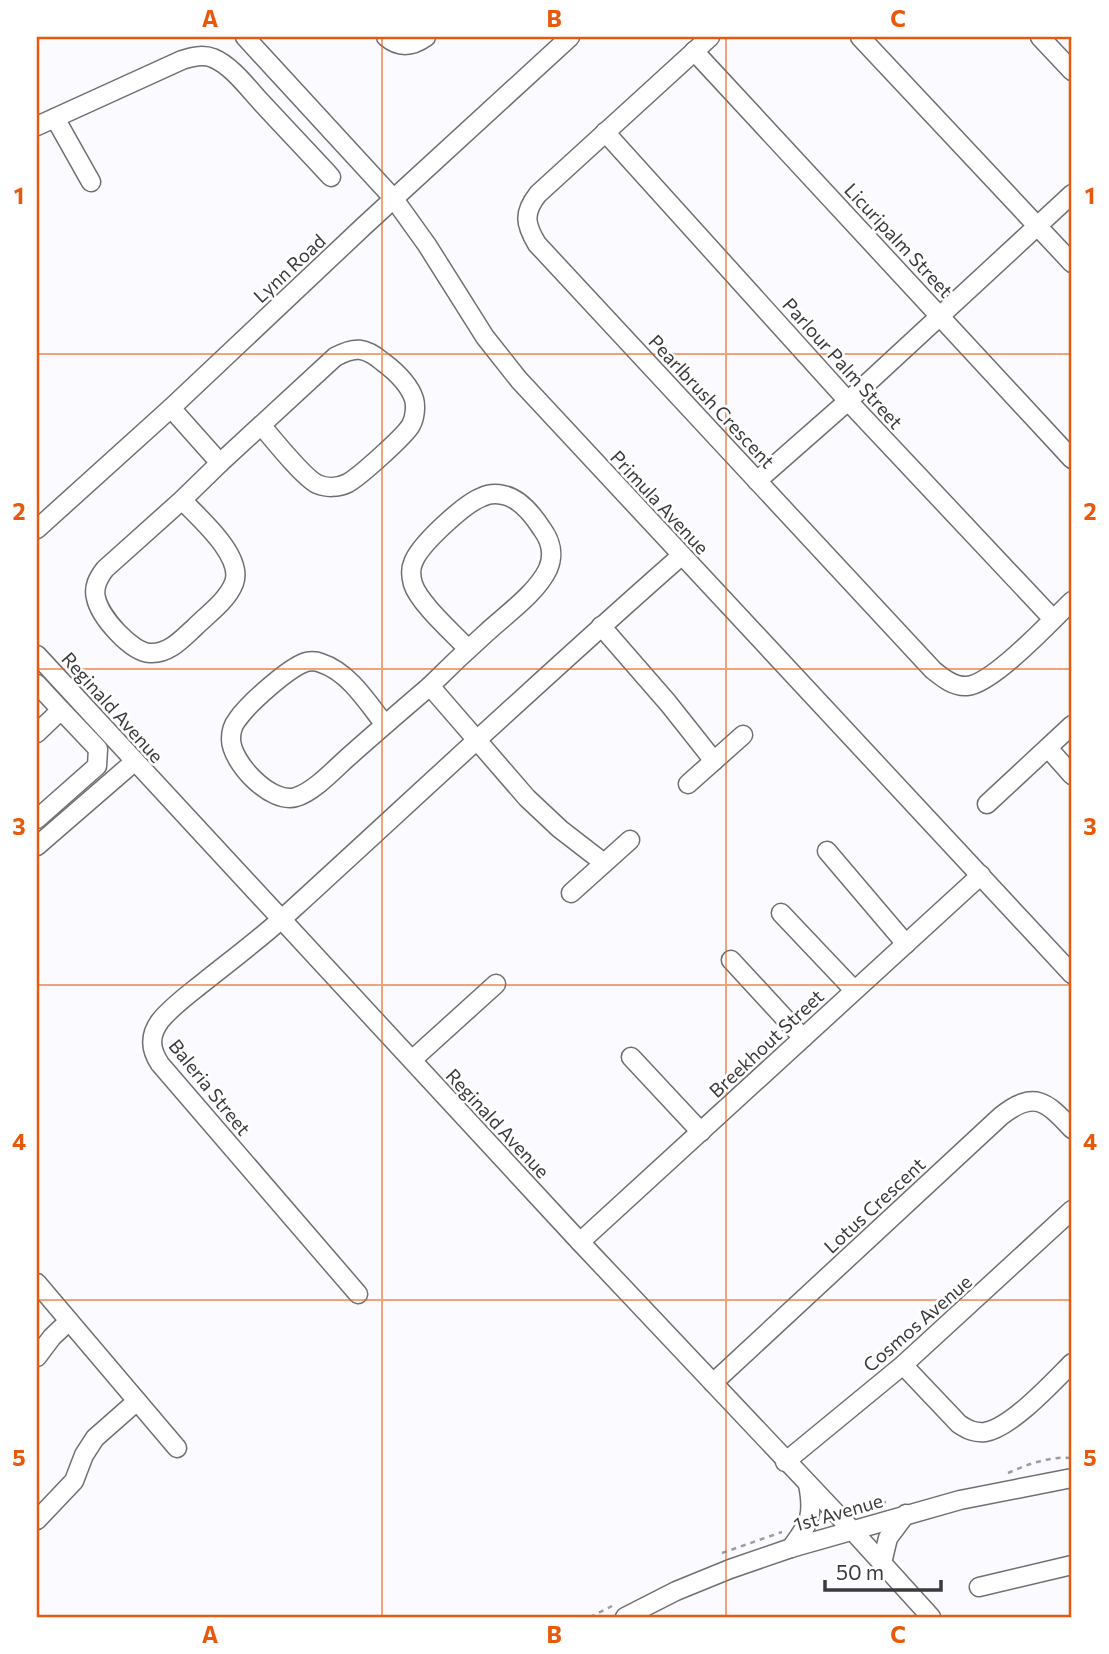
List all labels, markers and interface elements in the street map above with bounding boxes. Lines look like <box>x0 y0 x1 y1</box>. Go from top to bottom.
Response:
text: A <box>202 4 219 32</box>
text: B <box>546 4 562 32</box>
text: C <box>890 4 906 32</box>
street label: Licuripalm Street <box>840 178 958 302</box>
text: 1 <box>14 181 24 209</box>
text: 1 <box>1085 181 1095 209</box>
street label: Lynn Road <box>248 229 330 307</box>
street label: Parlour Palm Street <box>778 293 908 433</box>
street label: Pearlbrush Crescent <box>644 330 780 472</box>
street label: Primula Avenue <box>606 445 714 559</box>
text: 2 <box>12 497 26 525</box>
text: 2 <box>1083 497 1097 525</box>
street label: Reginald Avenue <box>57 647 169 767</box>
text: 3 <box>12 812 26 840</box>
text: 3 <box>1083 812 1097 840</box>
street label: Breekhout Street <box>704 984 828 1102</box>
street label: Baleria Street <box>164 1034 256 1140</box>
street label: Reginald Avenue <box>442 1064 554 1182</box>
text: 4 <box>12 1127 26 1155</box>
text: 4 <box>1083 1127 1097 1155</box>
street label: Lotus Crescent <box>819 1152 929 1258</box>
street label: Cosmos Avenue <box>858 1270 976 1376</box>
text: 5 <box>12 1443 26 1471</box>
text: 5 <box>1083 1443 1097 1471</box>
street label: 1st Avenue <box>791 1488 885 1536</box>
scale bar <box>825 1549 941 1593</box>
text: 50 m <box>836 1559 884 1584</box>
text: A <box>202 1620 219 1648</box>
text: B <box>546 1620 562 1648</box>
text: C <box>890 1620 906 1648</box>

